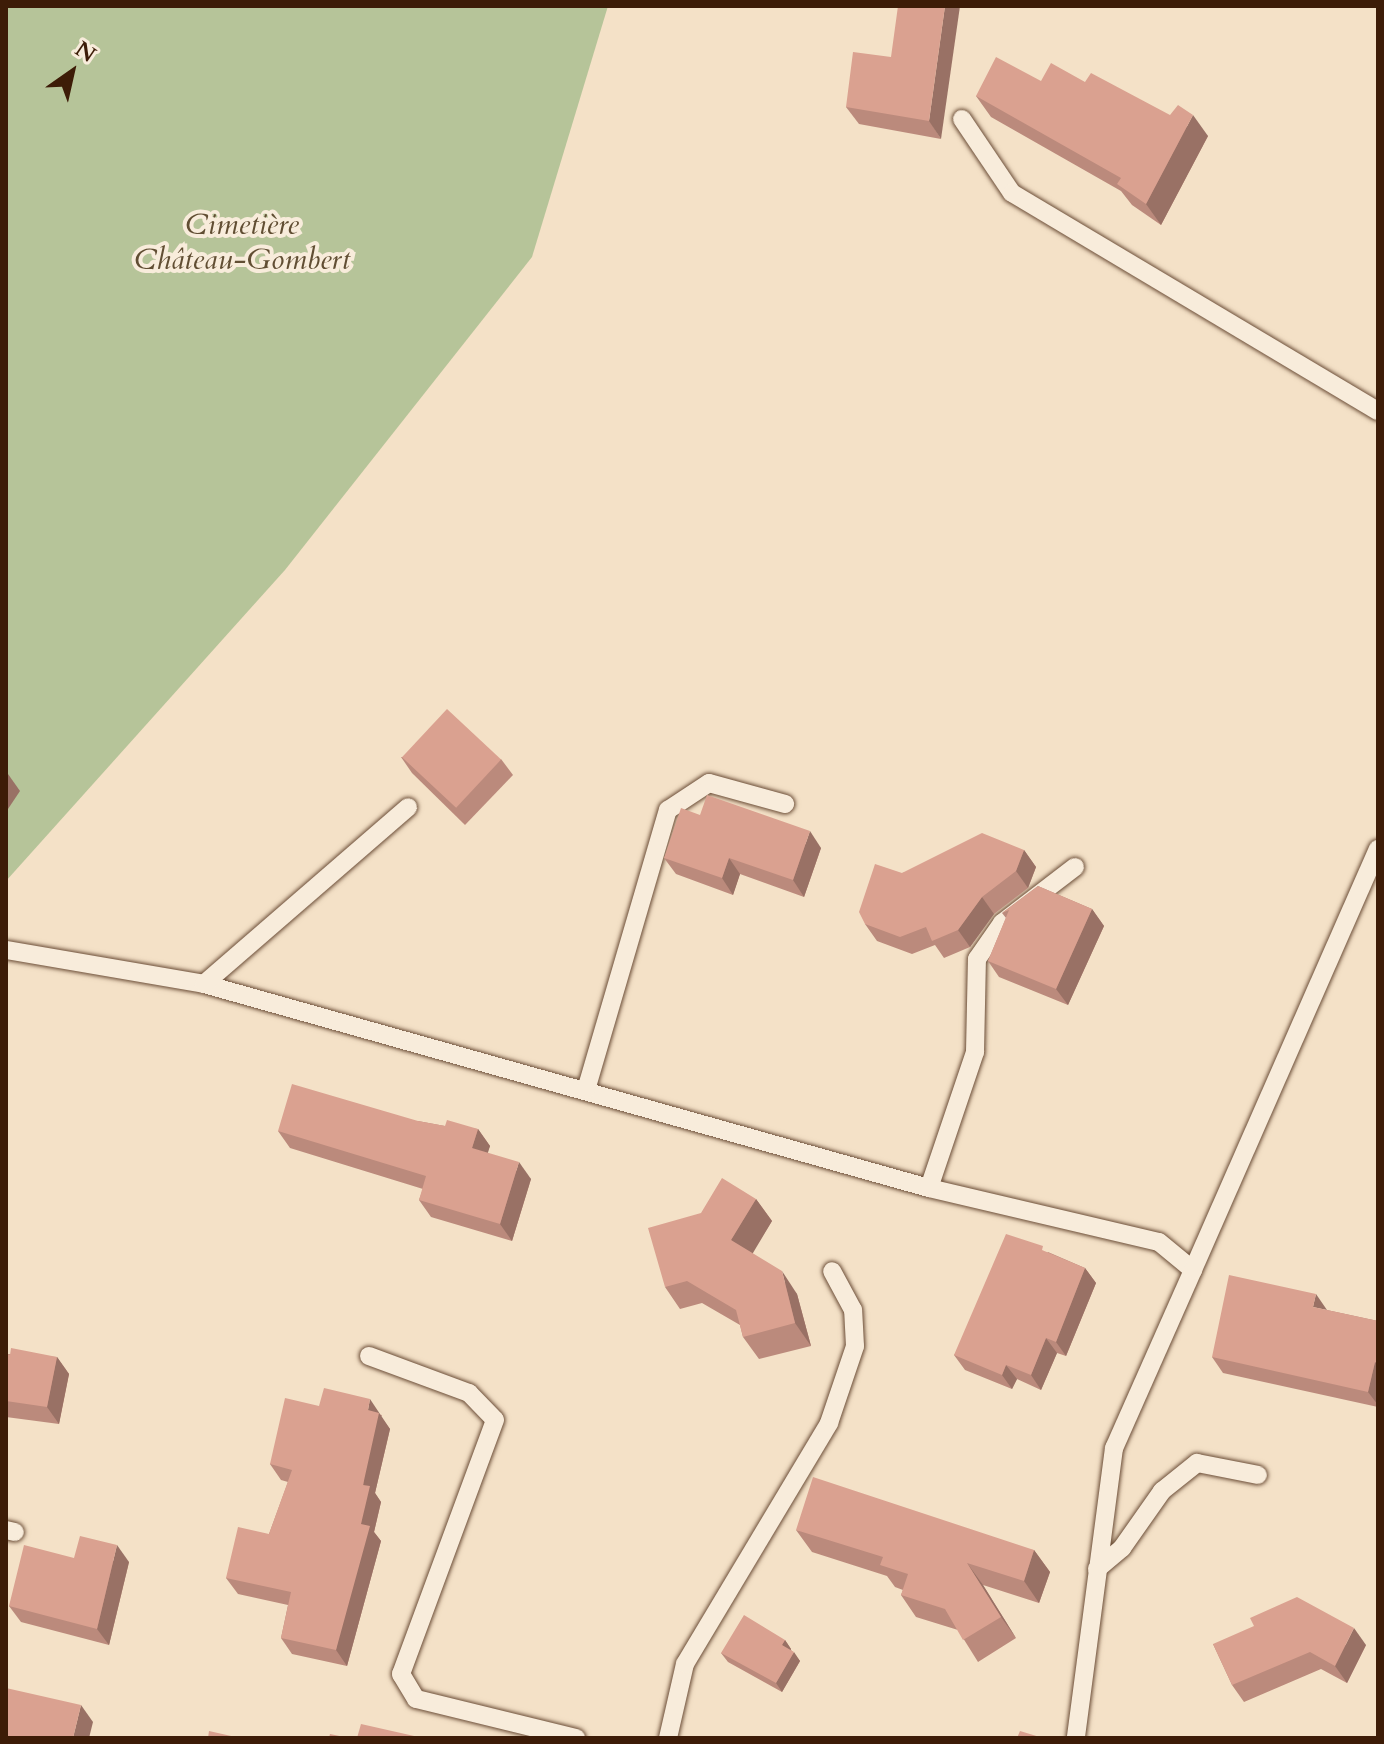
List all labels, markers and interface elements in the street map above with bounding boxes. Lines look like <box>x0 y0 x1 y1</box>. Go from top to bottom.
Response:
north arrow <box>32 32 112 112</box>
text: N <box>69 34 102 70</box>
park label: Cimetière Château-Gombert <box>134 207 350 278</box>

